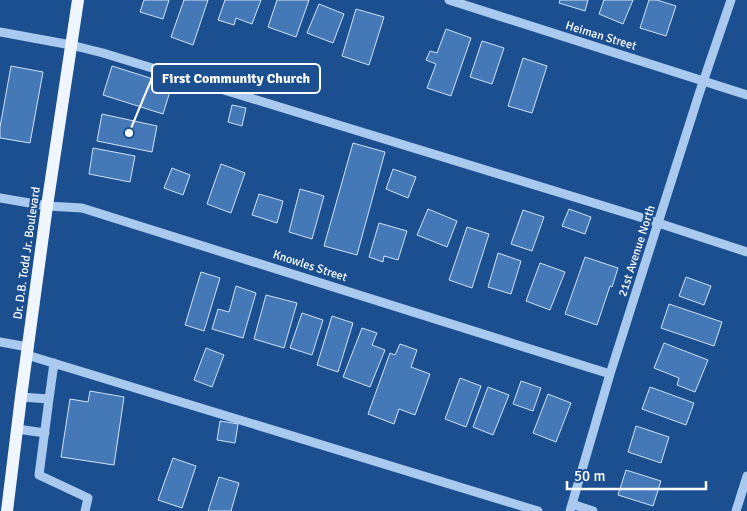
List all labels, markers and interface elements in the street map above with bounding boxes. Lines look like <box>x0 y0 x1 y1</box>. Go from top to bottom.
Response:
street label: Heiman Street <box>564 18 638 54</box>
callout: First Community Church <box>152 64 320 93</box>
text: First Community Church <box>162 70 311 87</box>
street label: Dr. D.B. Todd Jr. Boulevard <box>10 186 44 320</box>
street label: 21st Avenue North <box>615 203 659 299</box>
street label: Knowles Street <box>271 247 349 285</box>
scale bar <box>567 458 706 490</box>
text: 50 m <box>574 467 605 485</box>

